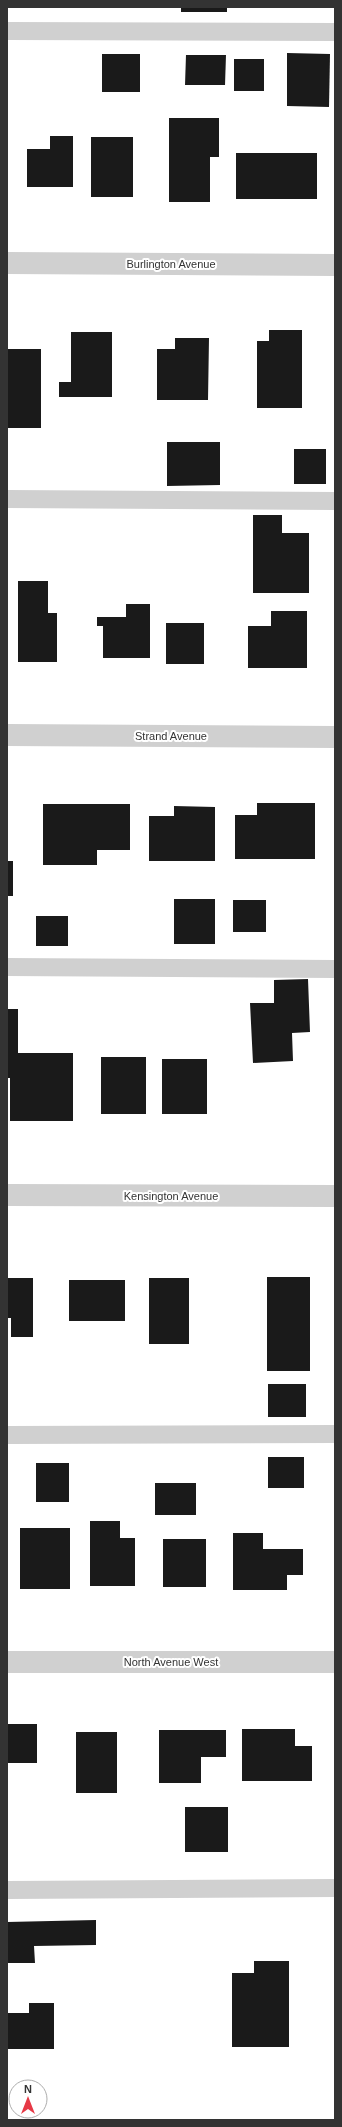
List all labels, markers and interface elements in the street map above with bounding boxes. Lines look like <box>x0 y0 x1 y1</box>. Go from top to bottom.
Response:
street label: Burlington Avenue <box>126 258 216 270</box>
street label: Strand Avenue <box>135 730 207 742</box>
street label: Kensington Avenue <box>124 1190 218 1202</box>
street label: North Avenue West <box>124 1656 218 1668</box>
north arrow <box>8 2079 48 2119</box>
text: N <box>24 2083 32 2095</box>

